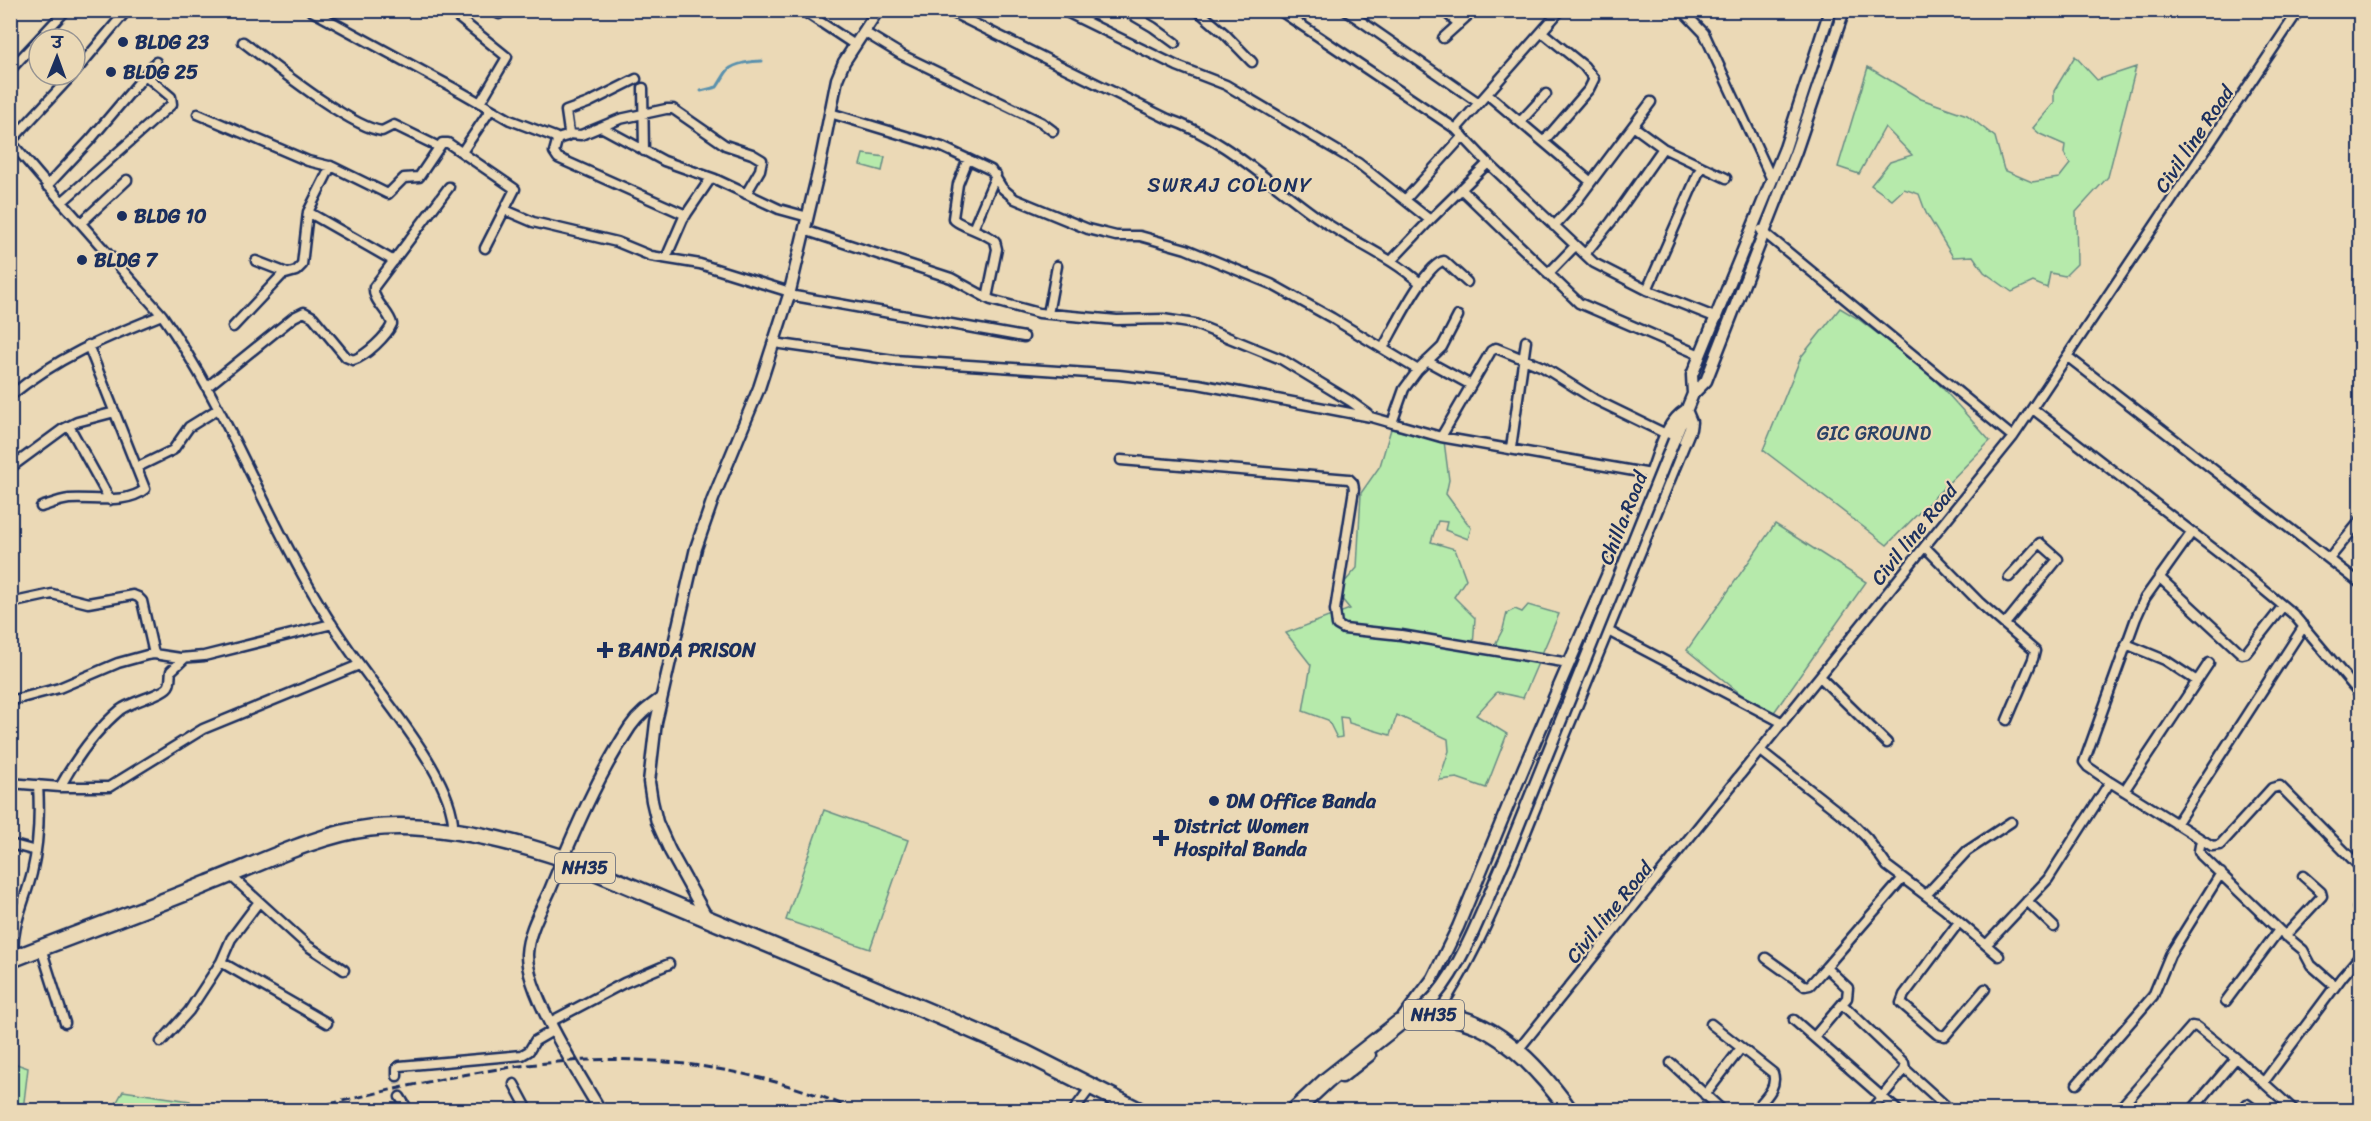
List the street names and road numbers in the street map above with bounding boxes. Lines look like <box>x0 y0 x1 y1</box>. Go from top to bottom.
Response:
street label: Civil line Road <box>2145 77 2244 201</box>
street label: Chilla Road <box>1589 465 1659 570</box>
street label: Civil line Road <box>1862 474 1968 594</box>
street label: Civil line Road <box>1557 852 1663 972</box>
road number: NH35 <box>555 853 615 883</box>
road number: NH35 <box>1404 1000 1464 1030</box>

